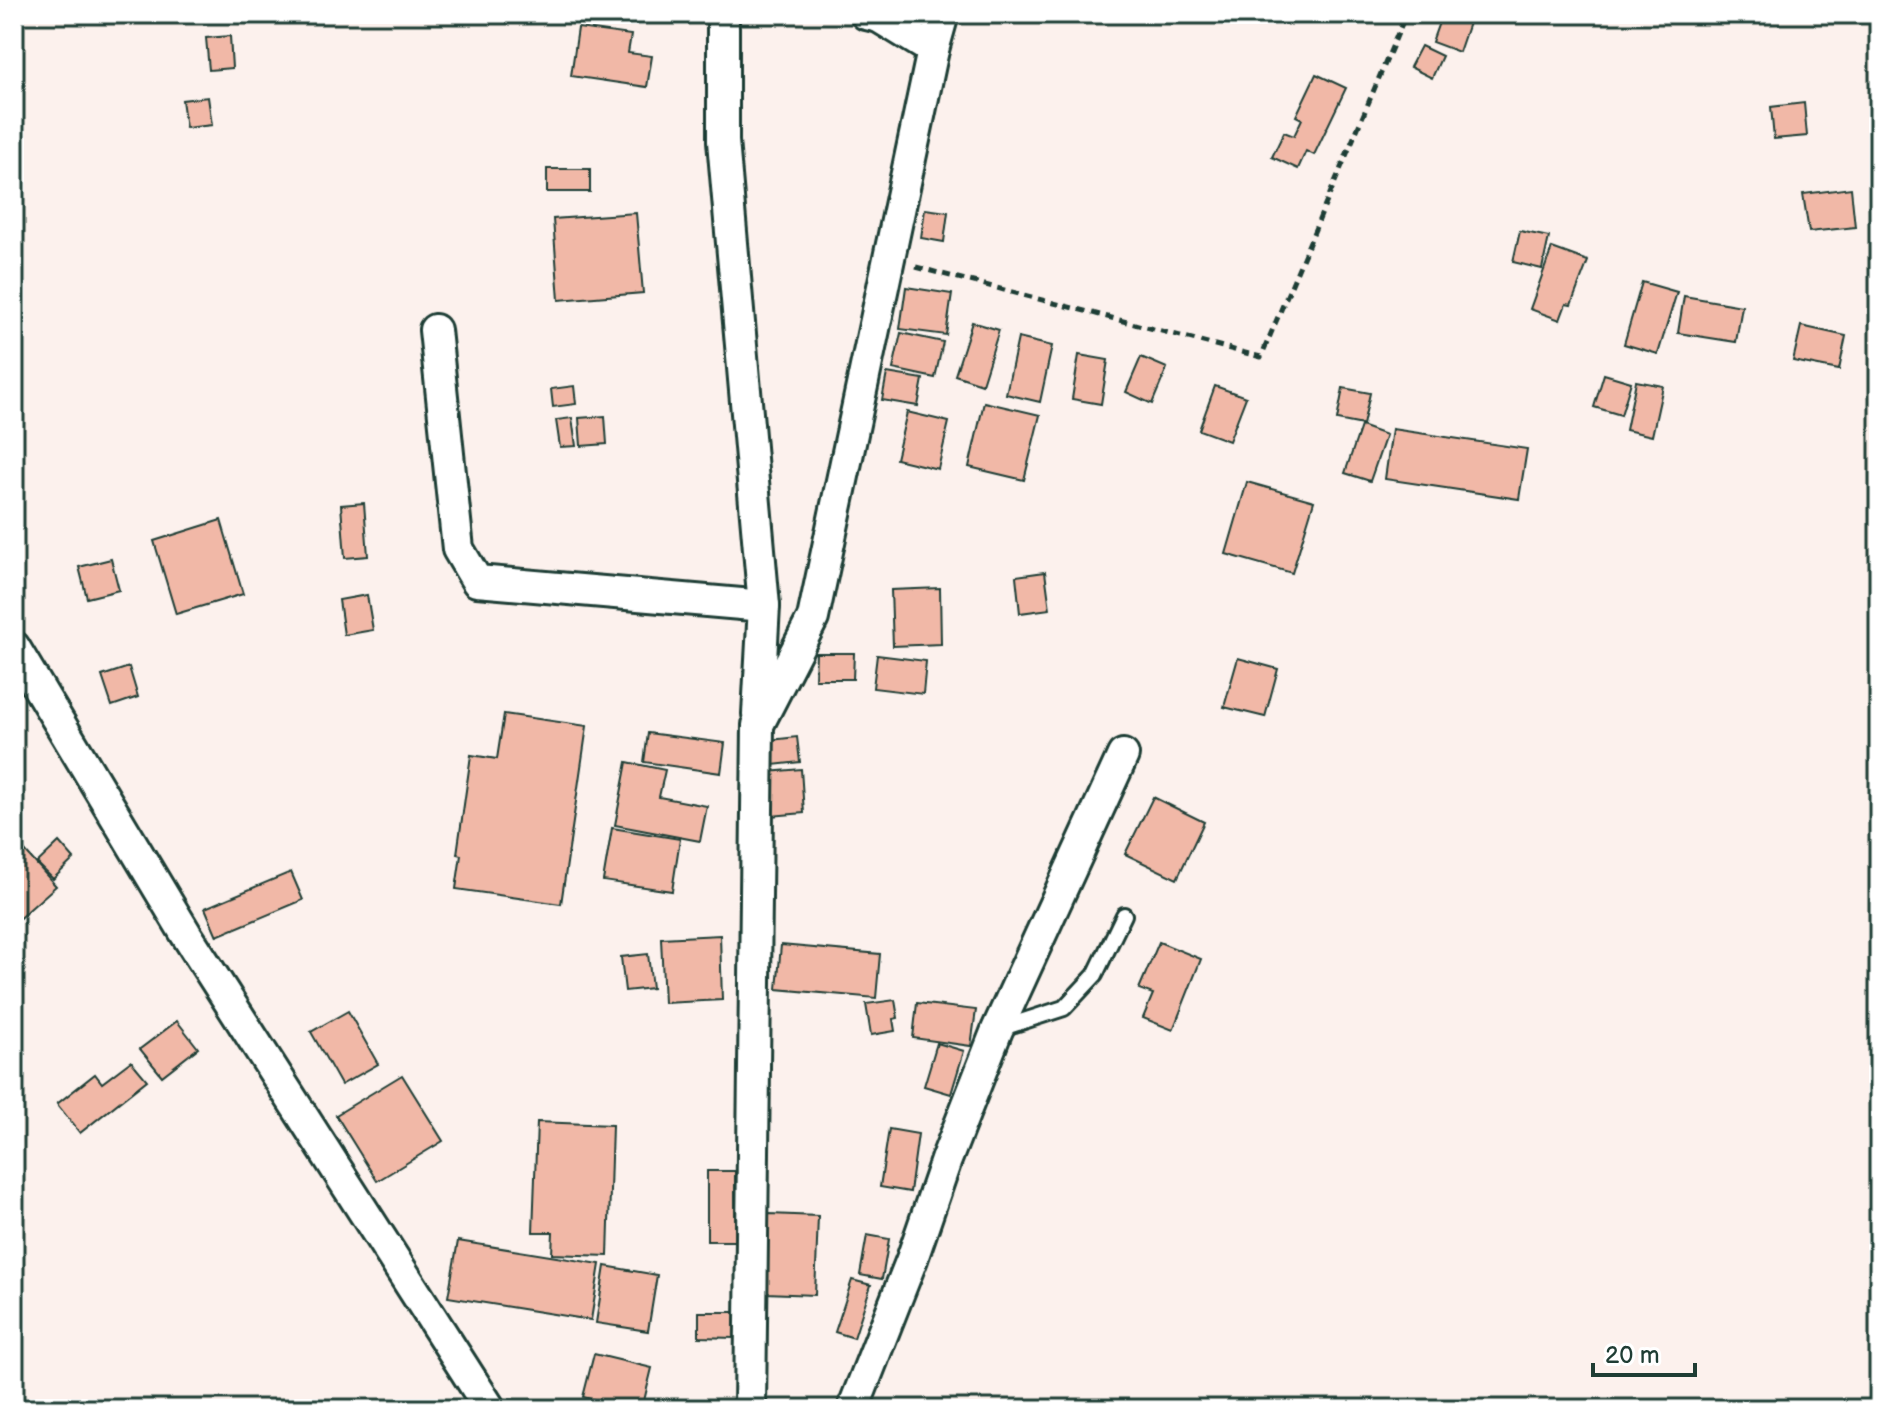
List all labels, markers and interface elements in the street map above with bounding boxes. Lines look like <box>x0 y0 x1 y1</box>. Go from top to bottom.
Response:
scale bar <box>1593 1327 1695 1377</box>
text: 20 m <box>1605 1341 1660 1370</box>

